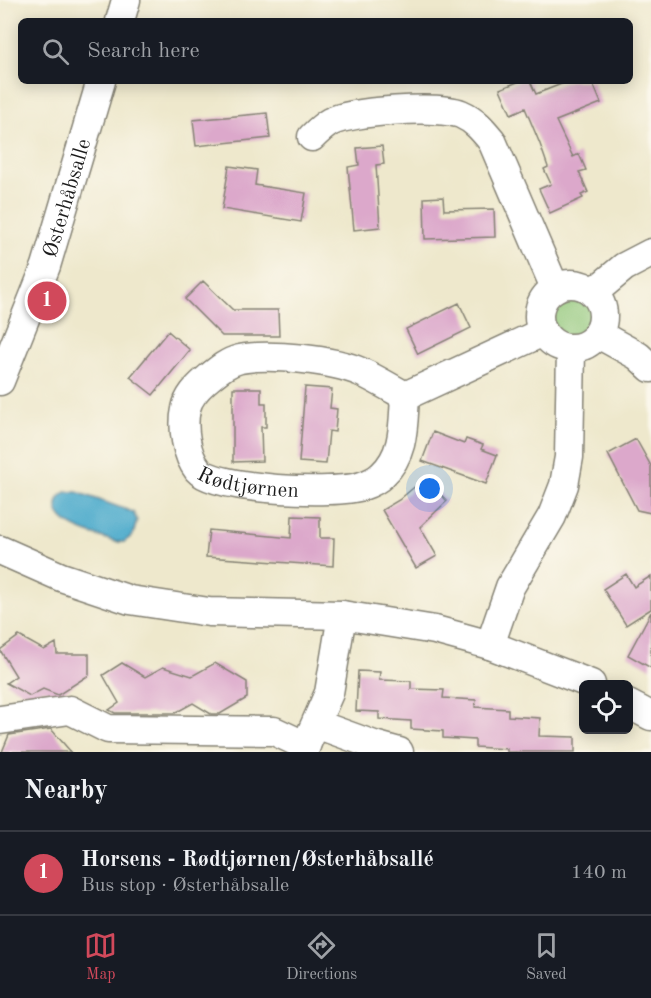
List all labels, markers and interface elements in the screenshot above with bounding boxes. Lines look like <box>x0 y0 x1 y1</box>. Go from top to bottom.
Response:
search box <box>18 18 633 84</box>
icon: search <box>39 35 72 68</box>
text: Search here <box>87 40 200 62</box>
street label: Østerhåbsalle <box>40 136 95 260</box>
pin: 1 <box>28 278 66 324</box>
street label: Rødtjørnen <box>194 464 299 502</box>
your location <box>415 474 444 503</box>
map controls <box>579 680 633 734</box>
button: locate <box>579 680 633 734</box>
text: Nearby <box>24 778 108 804</box>
text: Horsens - Rødtjørnen/Østerhåbsallé <box>81 849 434 871</box>
text: 1 <box>38 863 49 883</box>
text: 140 m <box>571 863 627 883</box>
text: Bus stop · Østerhåbsalle <box>81 876 289 896</box>
tab: Map <box>84 929 117 985</box>
tab: Directions <box>286 929 357 985</box>
tab: Saved <box>526 929 567 985</box>

